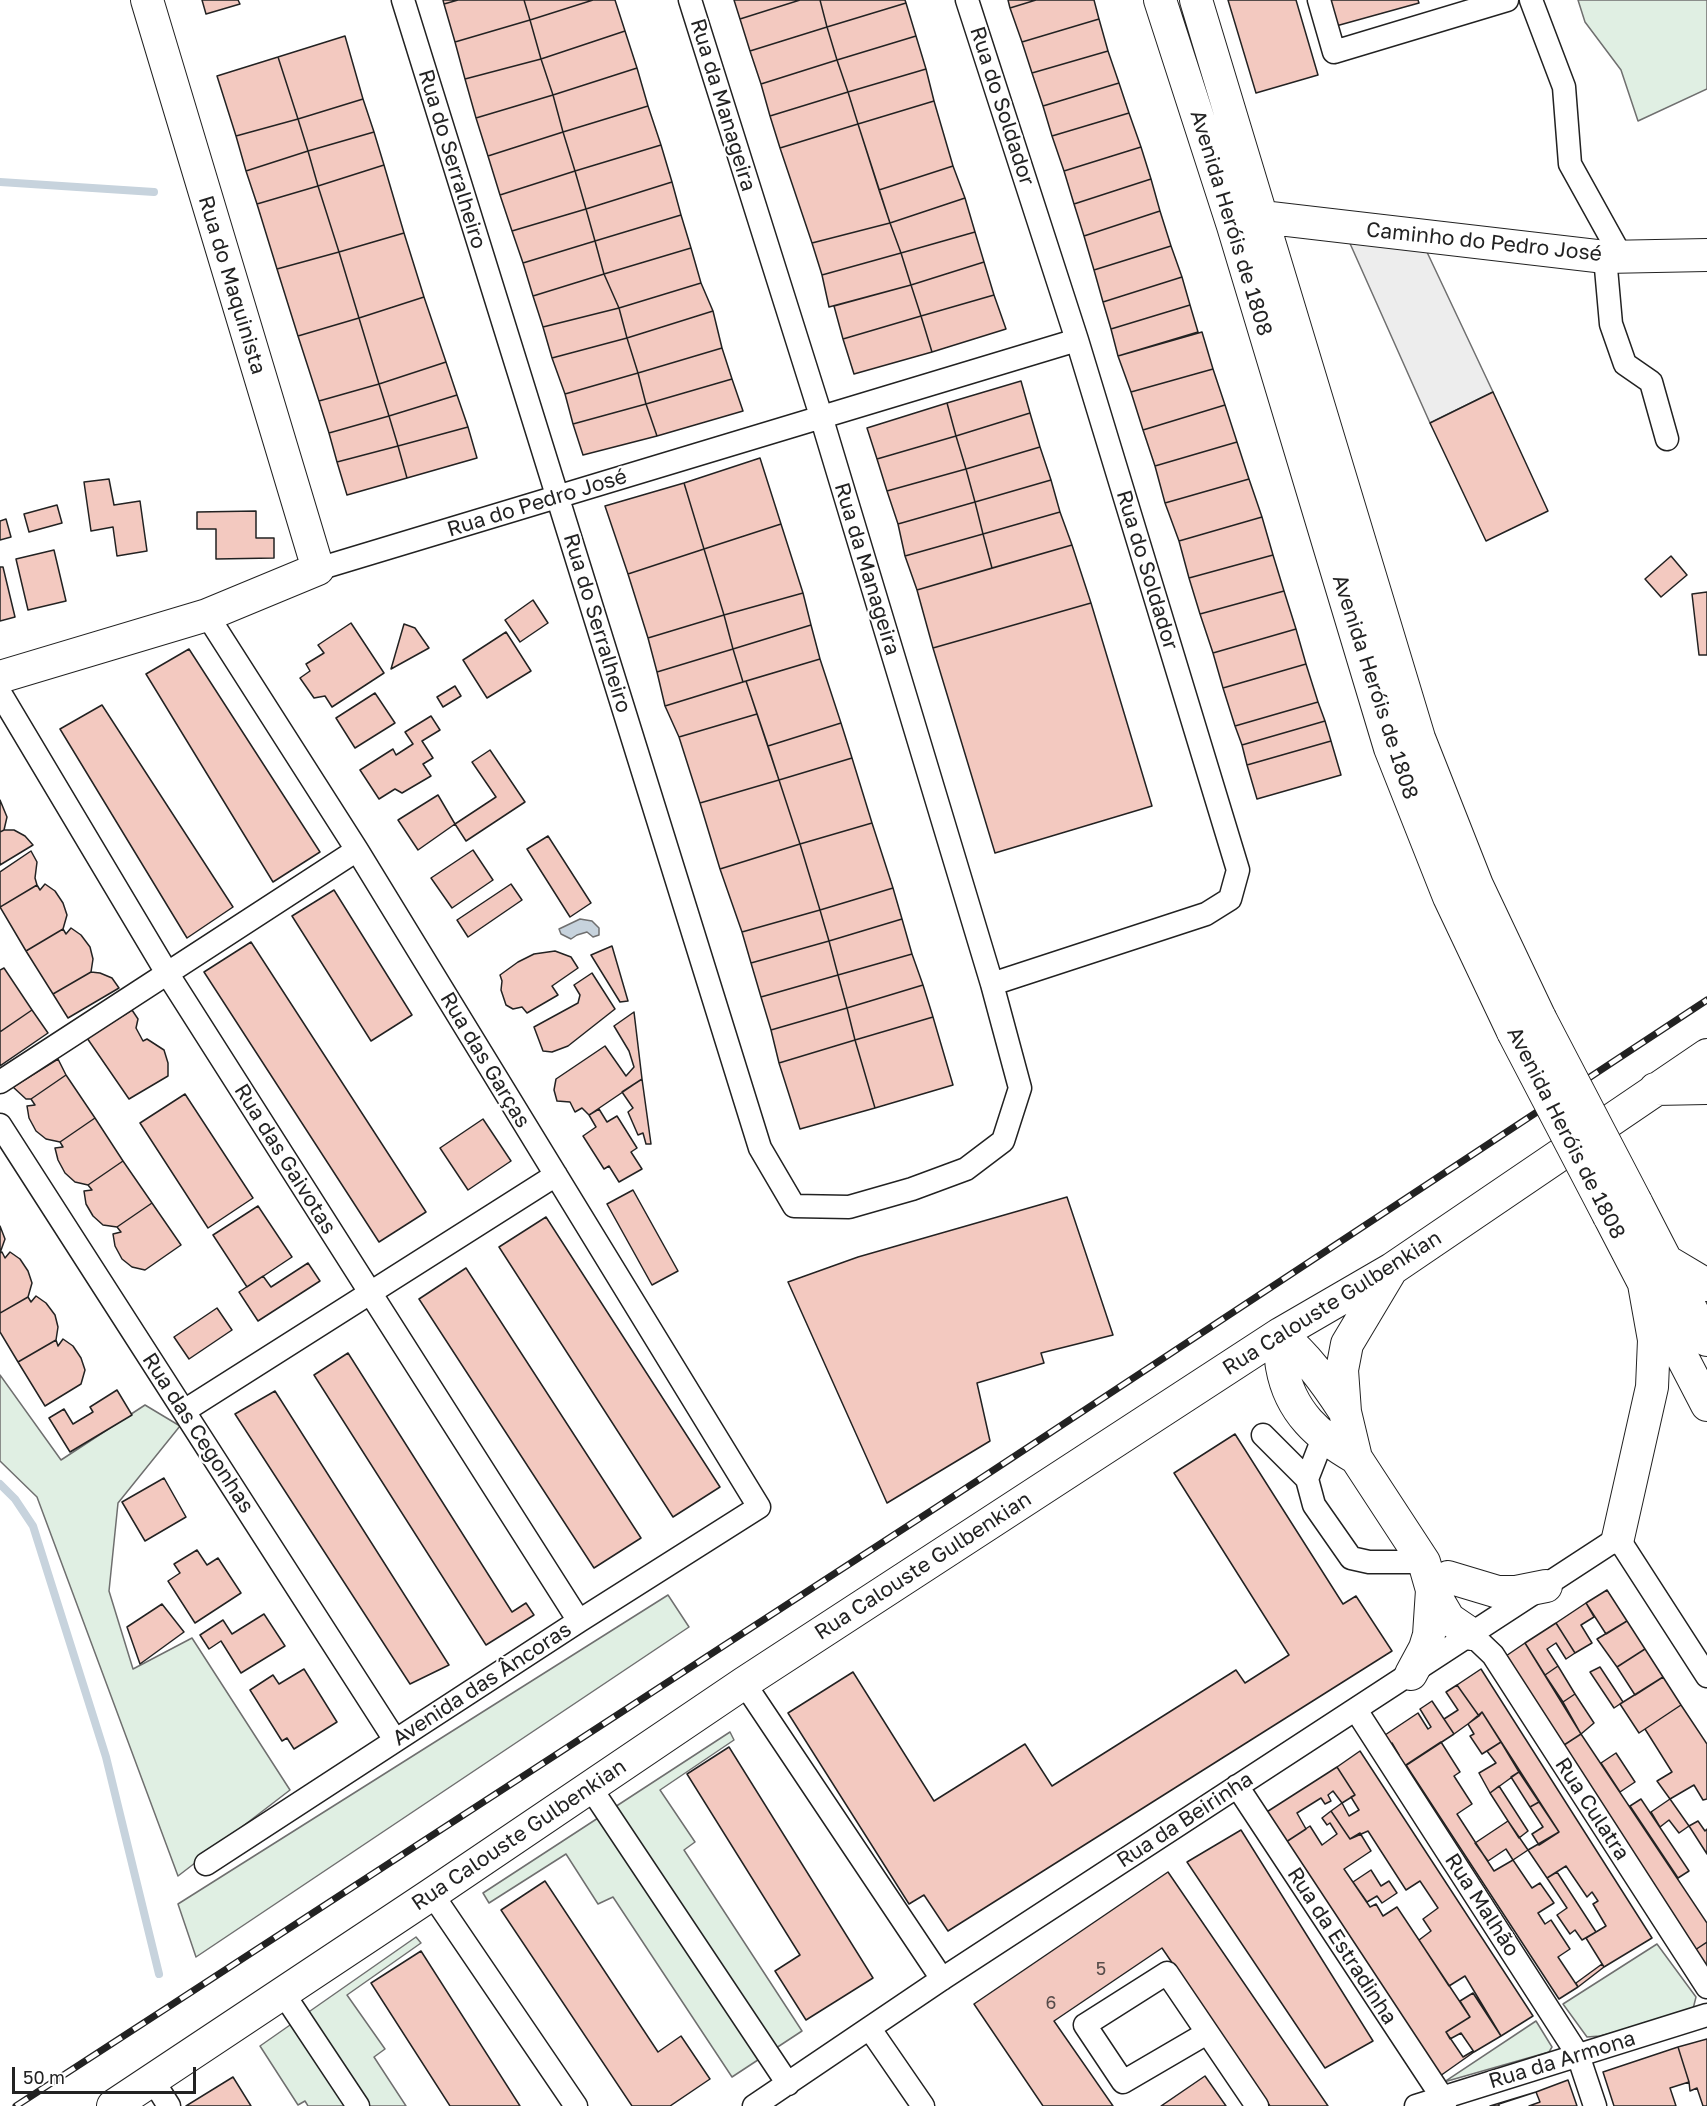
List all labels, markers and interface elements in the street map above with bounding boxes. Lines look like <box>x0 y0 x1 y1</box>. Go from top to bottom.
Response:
street label: Rua da Manageira <box>685 16 761 194</box>
street label: Rua do Soldador <box>964 23 1040 189</box>
street label: Rua do Serralheiro <box>413 66 491 252</box>
street label: Avenida Heróis de 1808 <box>1185 107 1277 339</box>
street label: Rua do Maquinista <box>193 193 271 377</box>
street label: Caminho do Pedro José <box>1365 217 1603 267</box>
street label: Rua do Pedro José <box>444 464 630 542</box>
street label: Rua da Manageira <box>829 480 905 658</box>
street label: Rua do Soldador <box>1111 487 1183 653</box>
street label: Rua do Serralheiro <box>558 530 636 716</box>
street label: Avenida Heróis de 1808 <box>1327 571 1423 803</box>
street label: Rua das Garças <box>435 988 535 1132</box>
street label: Avenida Heróis de 1808 <box>1501 1023 1631 1243</box>
street label: Rua das Gaivotas <box>229 1079 341 1239</box>
street label: Rua Calouste Gulbenkian <box>1218 1225 1446 1381</box>
street label: Rua das Cegonhas <box>137 1348 259 1518</box>
street label: Rua Calouste Gulbenkian <box>810 1487 1036 1645</box>
street label: Avenida das Âncoras <box>388 1617 576 1751</box>
street label: Rua Culatra <box>1549 1753 1635 1865</box>
street label: Rua Calouste Gulbenkian <box>407 1754 631 1916</box>
street label: Rua da Beirinha <box>1112 1767 1258 1873</box>
street label: Rua Malhão <box>1439 1849 1525 1961</box>
street label: Rua da Estradinha <box>1282 1863 1402 2029</box>
house number: 5 <box>1096 1958 1106 1980</box>
house number: 6 <box>1046 1992 1056 2014</box>
street label: Rua da Armona <box>1486 2026 1638 2094</box>
scale bar <box>15 2055 200 2093</box>
text: 50 m <box>23 2066 65 2088</box>

